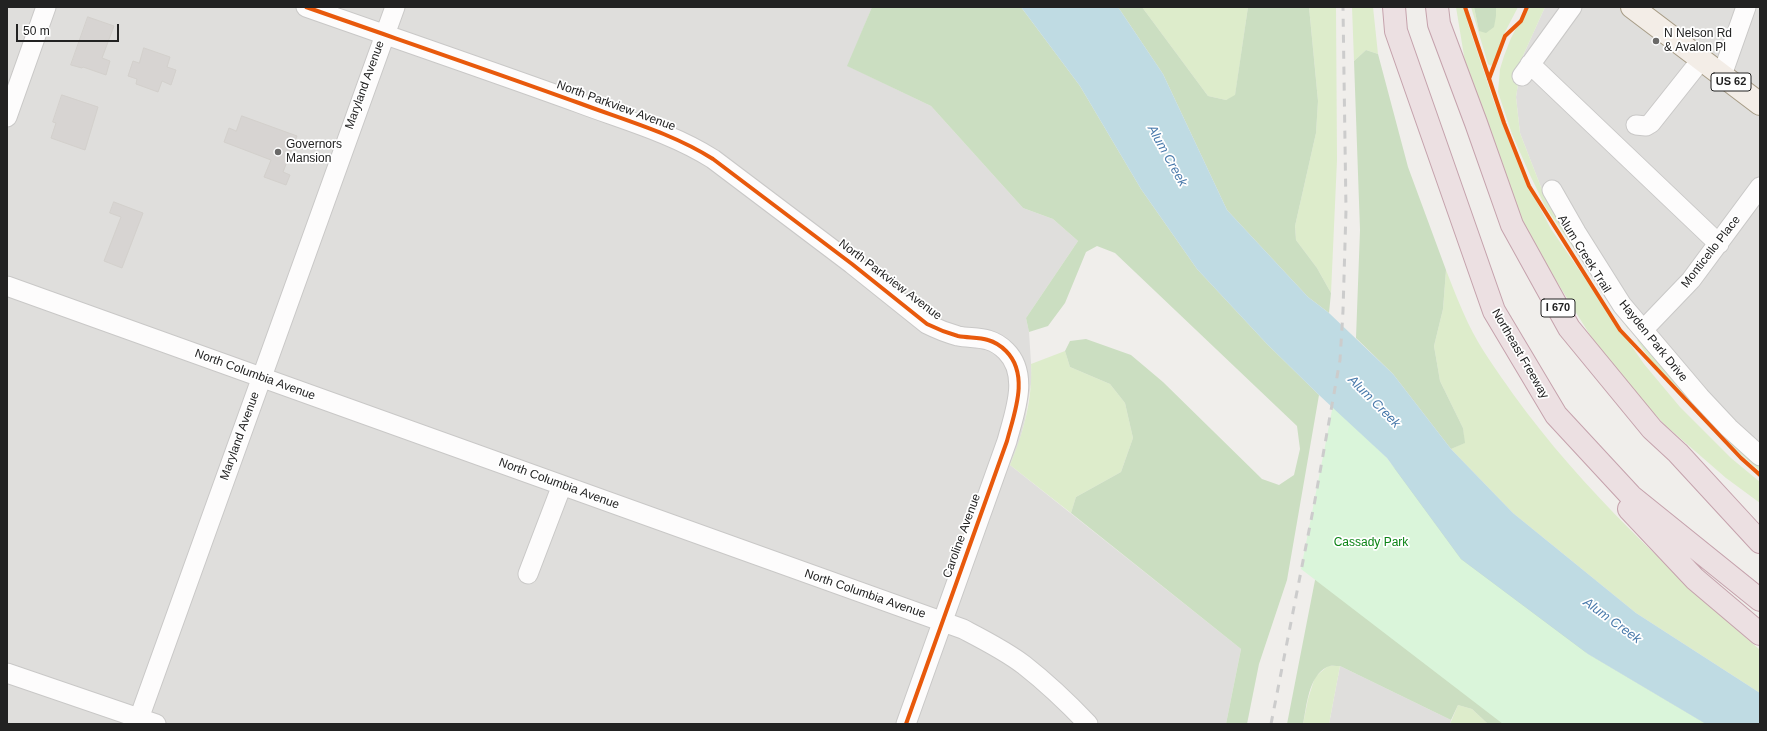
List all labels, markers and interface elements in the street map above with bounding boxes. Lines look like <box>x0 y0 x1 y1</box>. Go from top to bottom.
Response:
scale bar <box>18 16 121 42</box>
text: 50 m <box>23 24 50 38</box>
place label: N Nelson Rd & Avalon Pl <box>1664 27 1732 55</box>
marker: N Nelson Rd & Avalon Pl <box>1651 36 1661 46</box>
street label: Maryland Avenue <box>342 39 388 131</box>
road number: US 62 <box>1711 73 1751 91</box>
street label: North Parkview Avenue <box>555 78 677 134</box>
water label: Alum Creek <box>1144 123 1190 189</box>
place label: Governors Mansion <box>286 138 342 166</box>
marker: Governors Mansion <box>273 147 283 157</box>
street label: Alum Creek Trail <box>1554 212 1614 296</box>
street label: Monticello Place <box>1678 213 1744 291</box>
street label: North Parkview Avenue <box>836 237 944 323</box>
street label: Hayden Park Drive <box>1616 297 1690 385</box>
road number: I 670 <box>1541 299 1575 317</box>
street label: Northeast Freeway <box>1488 307 1552 401</box>
street label: North Columbia Avenue <box>193 346 317 404</box>
water label: Alum Creek <box>1344 372 1404 432</box>
street label: Maryland Avenue <box>217 390 263 482</box>
street label: North Columbia Avenue <box>497 455 621 513</box>
street label: Caroline Avenue <box>940 492 984 580</box>
park label: Cassady Park <box>1334 536 1408 550</box>
street label: North Columbia Avenue <box>803 566 927 622</box>
water label: Alum Creek <box>1580 595 1644 647</box>

